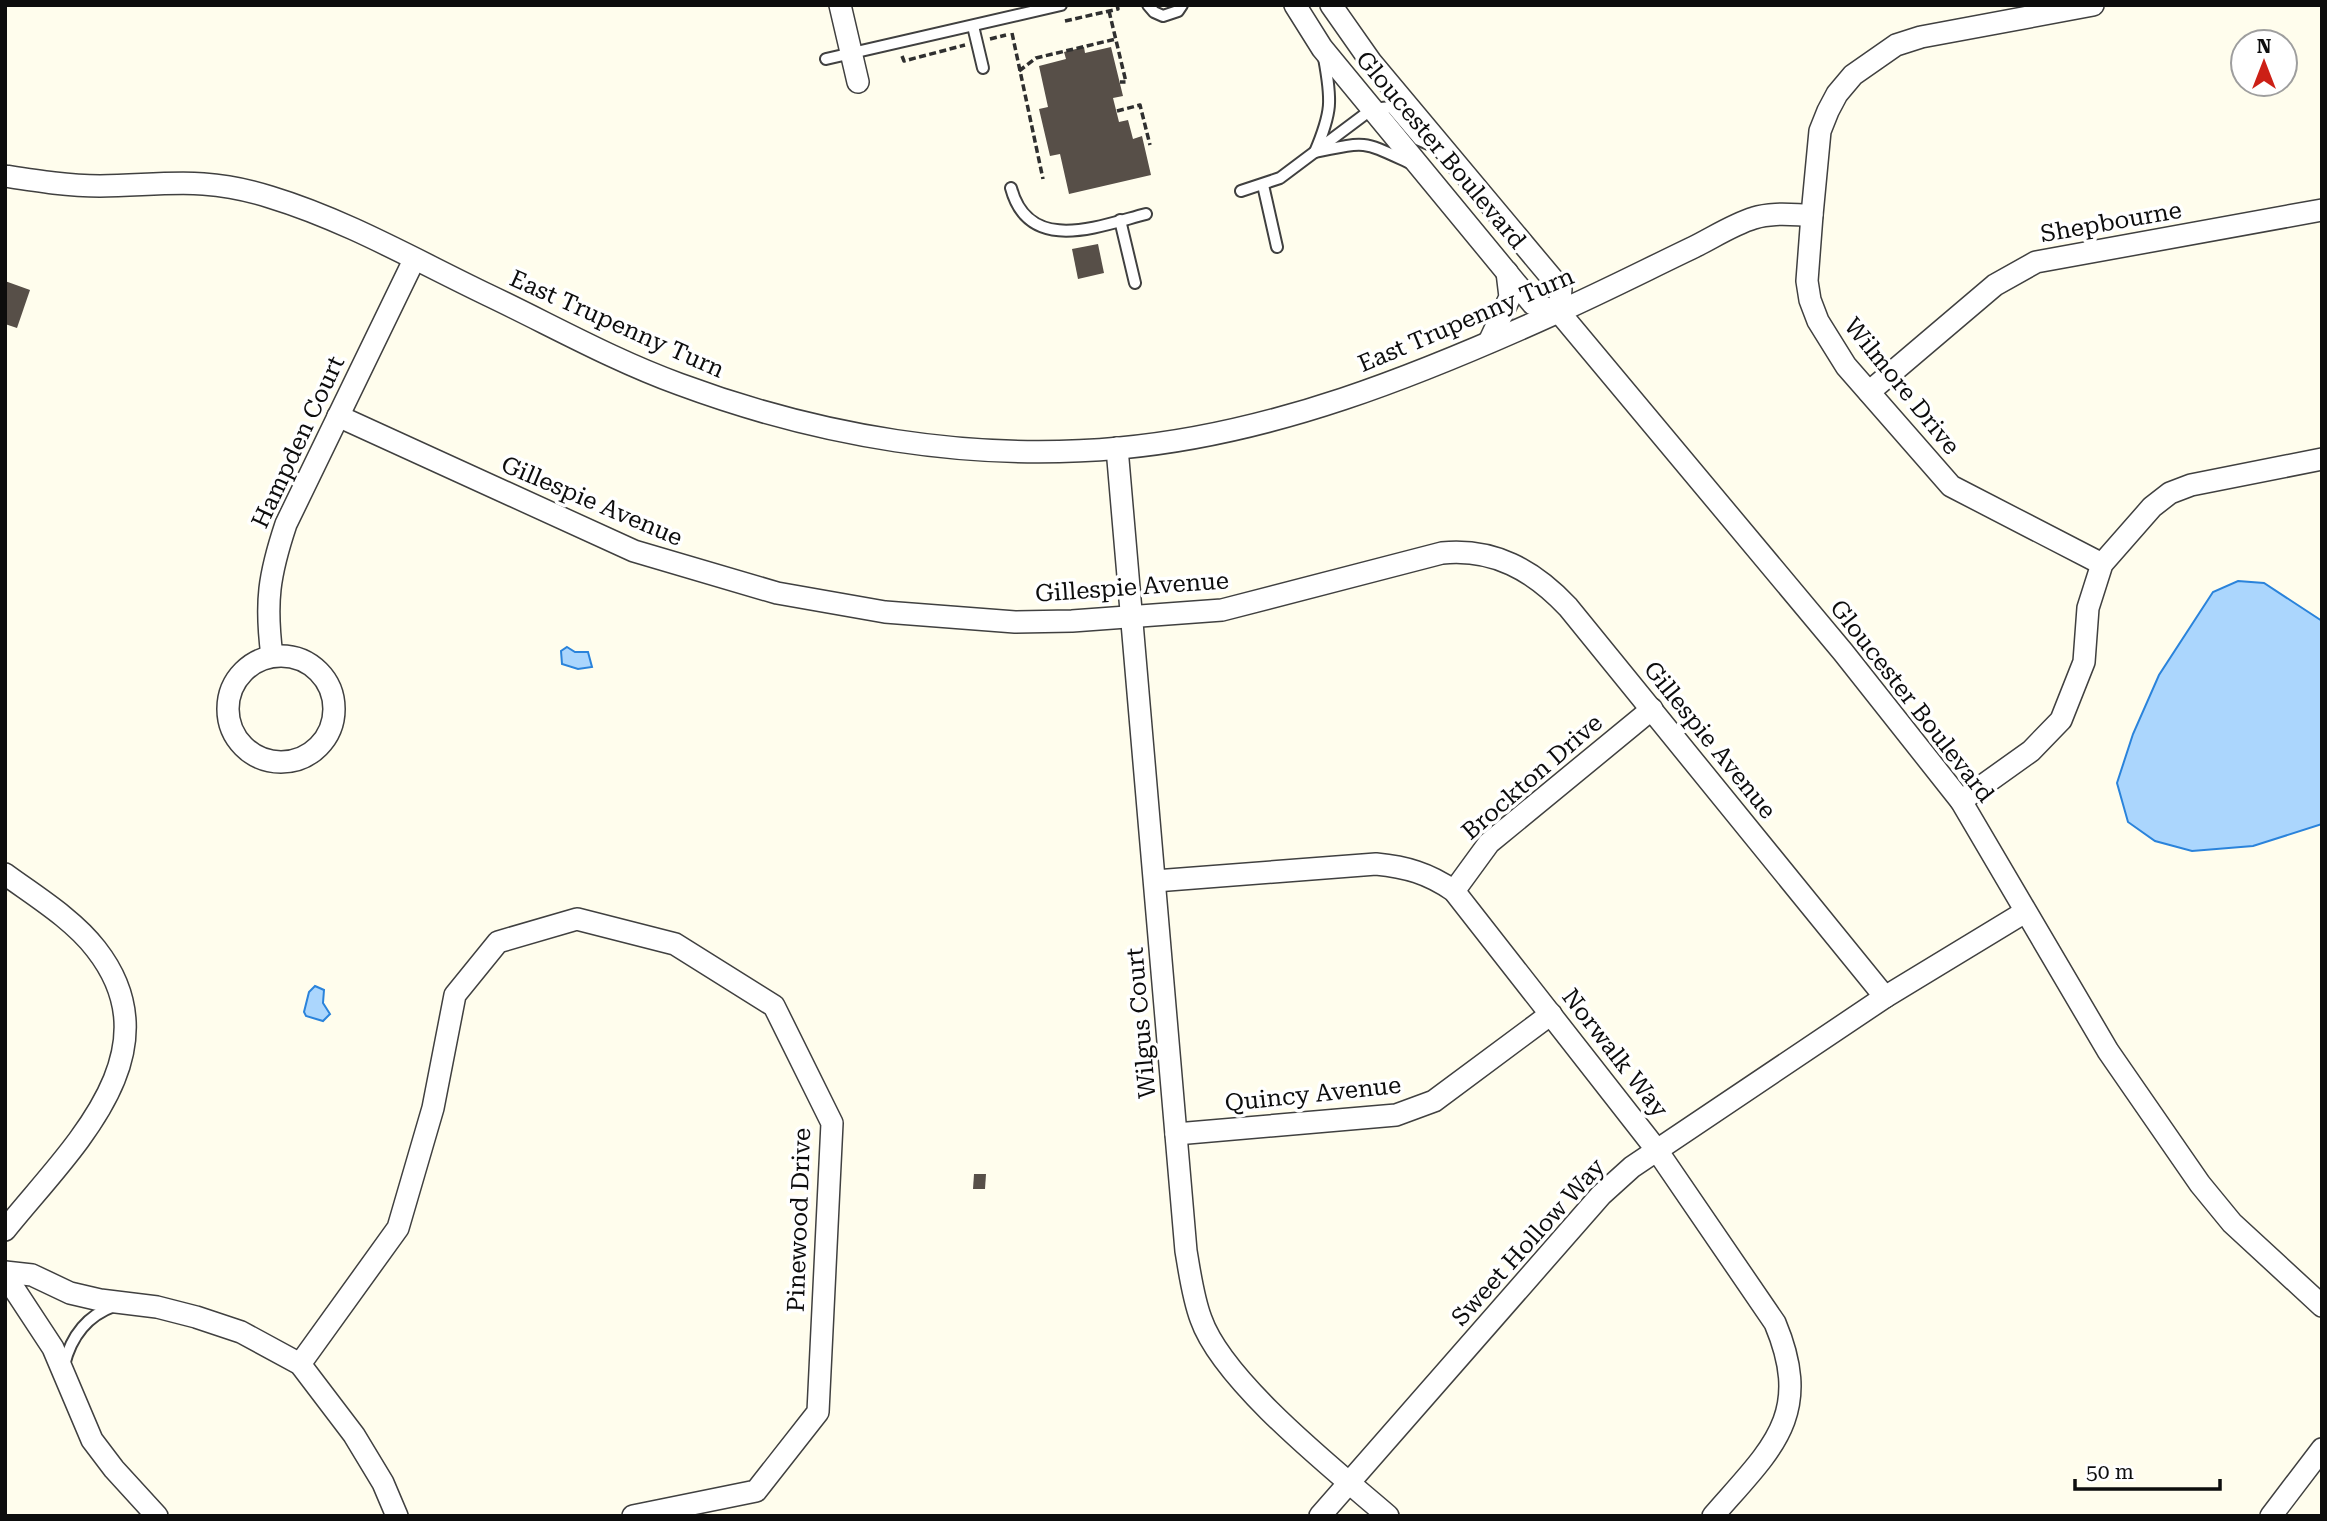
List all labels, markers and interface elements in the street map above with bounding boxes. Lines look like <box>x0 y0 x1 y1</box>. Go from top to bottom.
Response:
north arrow <box>2229 28 2299 98</box>
text: N <box>2257 35 2272 58</box>
street label: Gloucester Boulevard <box>1350 46 1532 254</box>
street label: Shepbourne <box>2038 196 2184 248</box>
street label: East Trupenny Turn <box>1354 262 1578 378</box>
street label: East Trupenny Turn <box>506 264 728 384</box>
street label: Wilmore Drive <box>1838 312 1966 460</box>
street label: Hampden Court <box>246 351 350 533</box>
street label: Gillespie Avenue <box>497 450 687 552</box>
street label: Gillespie Avenue <box>1034 566 1230 608</box>
street label: Gloucester Boulevard <box>1824 594 2000 808</box>
street label: Gillespie Avenue <box>1638 656 1782 824</box>
street label: Brockton Drive <box>1456 708 1608 846</box>
street label: Wilgus Court <box>1120 946 1162 1100</box>
street label: Norwalk Way <box>1556 983 1674 1123</box>
street label: Quincy Avenue <box>1224 1071 1402 1117</box>
street label: Pinewood Drive <box>782 1127 816 1313</box>
street label: Sweet Hollow Way <box>1446 1152 1611 1331</box>
scale bar <box>2075 1448 2220 1492</box>
text: 50 m <box>2086 1460 2134 1484</box>

